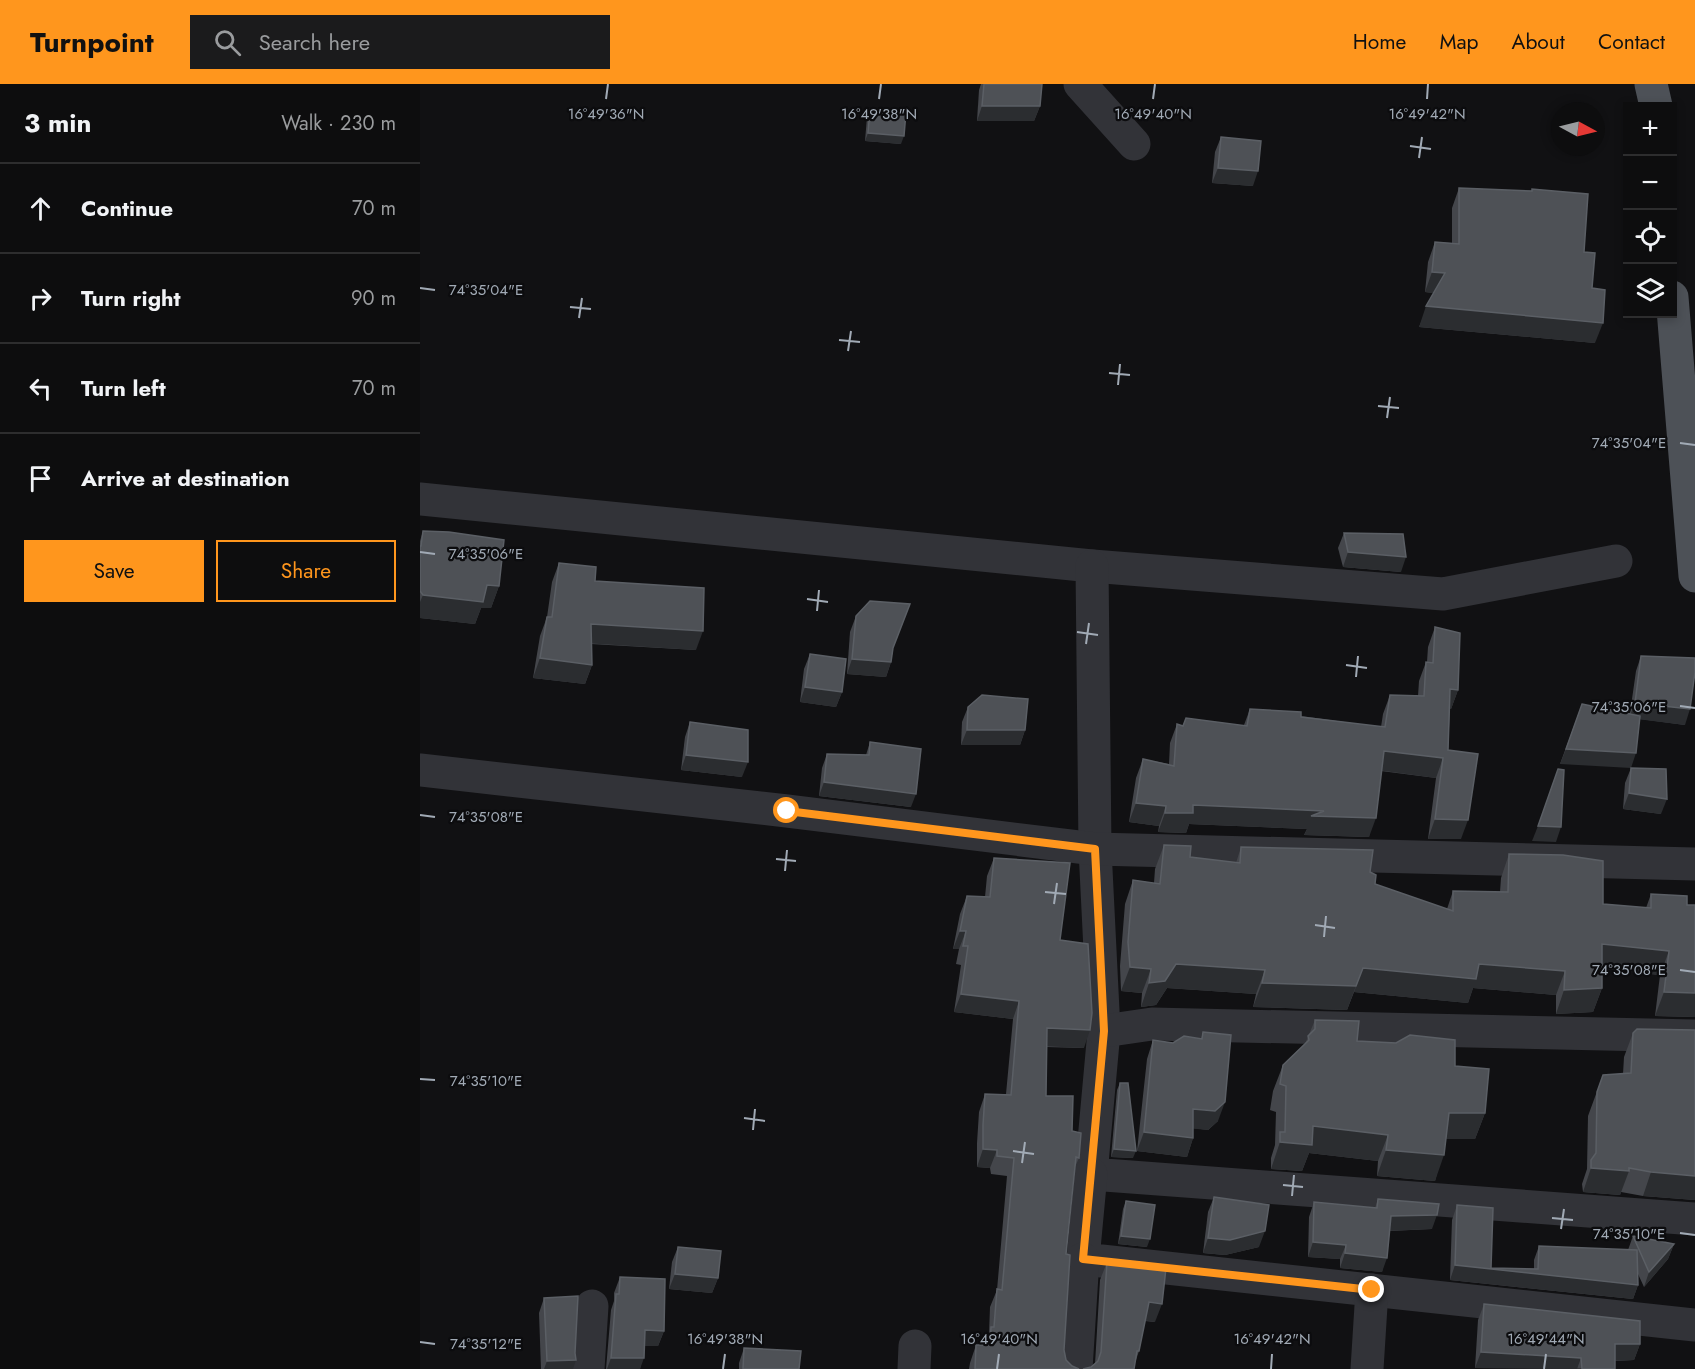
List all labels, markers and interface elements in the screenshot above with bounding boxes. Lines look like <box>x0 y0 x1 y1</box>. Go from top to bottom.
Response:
search box <box>190 15 610 69</box>
text: Turnpoint <box>30 22 154 63</box>
icon: search <box>211 26 244 59</box>
text: Search here <box>259 26 370 58</box>
text: Home <box>1353 27 1406 57</box>
text: Map <box>1439 27 1479 57</box>
text: About <box>1512 27 1565 57</box>
text: Contact <box>1598 27 1665 57</box>
north arrow <box>1551 102 1605 156</box>
map controls <box>1623 102 1677 318</box>
button: + <box>1623 102 1677 156</box>
text: 16°49'36"N <box>568 103 644 125</box>
text: 16°49'38"N <box>841 103 917 125</box>
text: 16°49'40"N <box>1114 103 1192 125</box>
text: 16°49'42"N <box>1388 103 1466 125</box>
text: 3 min <box>24 104 91 142</box>
text: Walk · 230 m <box>281 109 396 138</box>
button: − <box>1623 156 1677 210</box>
icon: ahead <box>24 192 57 225</box>
text: Continue <box>81 192 173 224</box>
text: 70 m <box>352 194 396 223</box>
button: locate <box>1623 210 1677 264</box>
button: layers <box>1623 264 1677 318</box>
text: 74°35'04"E <box>449 279 523 301</box>
icon: right <box>24 282 57 315</box>
text: Turn right <box>81 282 181 314</box>
text: 90 m <box>351 284 396 313</box>
icon: left <box>24 372 57 405</box>
text: Turn left <box>81 372 166 404</box>
text: 70 m <box>352 374 396 403</box>
text: 74°35'04"E <box>1592 432 1666 454</box>
icon: arrive <box>24 462 57 495</box>
text: Arrive at destination <box>81 462 290 494</box>
button: Save <box>24 540 204 602</box>
button: Share <box>216 540 396 602</box>
text: 74°35'06"E <box>449 543 523 565</box>
text: 74°35'06"E <box>1592 696 1666 718</box>
route start <box>773 797 799 823</box>
text: 74°35'08"E <box>449 806 523 828</box>
text: 74°35'08"E <box>1592 959 1666 981</box>
text: 74°35'10"E <box>450 1070 522 1092</box>
text: 74°35'10"E <box>1593 1223 1665 1245</box>
route end <box>1358 1276 1384 1302</box>
text: 16°49'38"N <box>687 1328 763 1350</box>
text: 16°49'40"N <box>960 1328 1038 1350</box>
text: 16°49'42"N <box>1233 1328 1311 1350</box>
text: 16°49'44"N <box>1507 1328 1585 1350</box>
text: 74°35'12"E <box>450 1333 522 1355</box>

